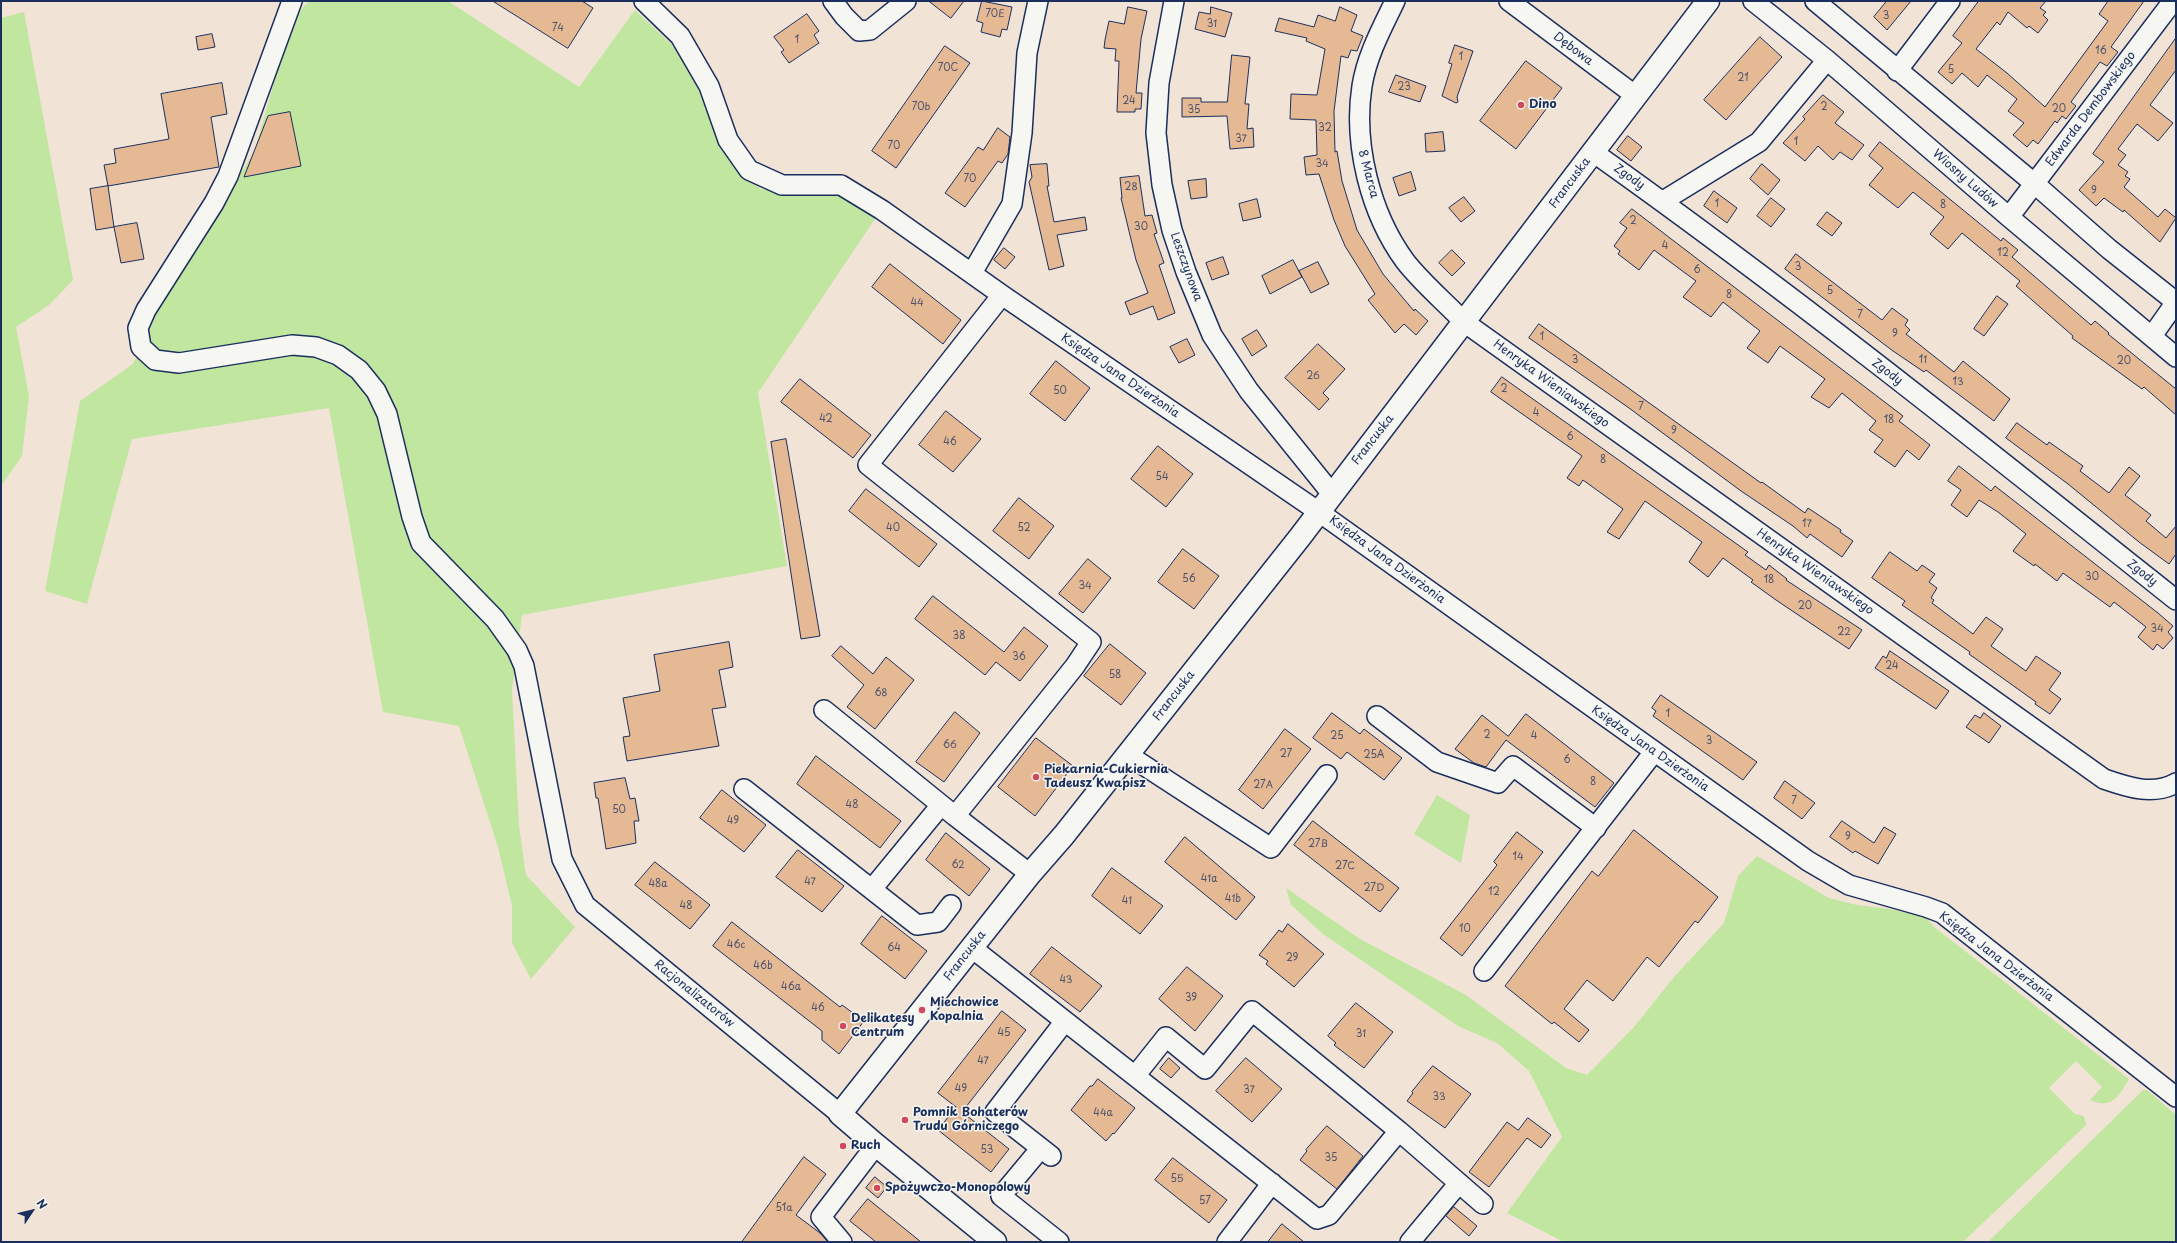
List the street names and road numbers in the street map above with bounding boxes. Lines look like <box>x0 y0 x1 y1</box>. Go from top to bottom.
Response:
street label: Dębowa <box>1550 29 1596 69</box>
street label: Edwarda Dembowskiego <box>2043 49 2139 169</box>
street label: Wiosny Ludów <box>1929 147 2001 211</box>
street label: 8 Marca <box>1355 148 1381 200</box>
street label: Francuska <box>1546 155 1594 211</box>
street label: Zgody <box>1611 161 1647 193</box>
street label: Leszczynowa <box>1167 231 1205 303</box>
street label: Księdza Jana Dzierżonia <box>1058 331 1182 421</box>
street label: Henryka Wieniawskiego <box>1490 337 1612 431</box>
street label: Zgody <box>1869 356 1905 388</box>
street label: Francuska <box>1349 412 1397 468</box>
street label: Księdza Jana Dzierżonia <box>1326 513 1448 607</box>
street label: Henryka Wieniawskiego <box>1754 526 1876 618</box>
street label: Zgody <box>2124 557 2160 589</box>
street label: Francuska <box>1150 668 1198 724</box>
street label: Księdza Jana Dzierżonia <box>1589 703 1711 795</box>
street label: Księdza Jana Dzierżonia <box>1936 909 2056 1005</box>
street label: Francuska <box>941 928 989 984</box>
street label: Racjonalizatorów <box>651 957 737 1031</box>

